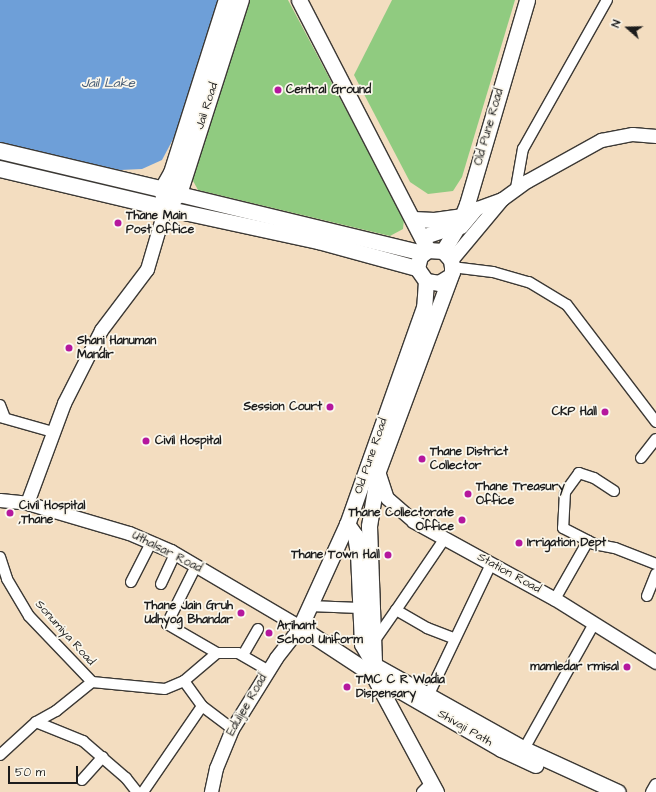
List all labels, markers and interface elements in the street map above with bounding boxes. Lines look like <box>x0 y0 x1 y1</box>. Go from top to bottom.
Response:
north arrow <box>608 8 648 48</box>
text: N <box>608 18 624 30</box>
water label: Jail Lake <box>81 75 135 91</box>
street label: Jail Road <box>193 81 221 131</box>
place label: Central Ground <box>286 83 371 97</box>
marker: Central Ground <box>273 85 283 95</box>
street label: Old Pune Road <box>471 87 507 167</box>
place label: Thane Main Post Office <box>126 209 194 237</box>
marker: Thane Main Post Office <box>113 218 123 228</box>
place label: Shani Hanuman Mandir <box>77 334 156 362</box>
marker: Shani Hanuman Mandir <box>64 343 74 353</box>
place label: Session Court <box>244 400 322 414</box>
marker: Session Court <box>325 402 335 412</box>
place label: CKP Hall <box>552 405 597 419</box>
marker: CKP Hall <box>600 407 610 417</box>
street label: Old Pune Road <box>351 416 391 496</box>
place label: Civil Hospital <box>155 434 221 448</box>
marker: Civil Hospital <box>140 435 152 447</box>
place label: Thane District Collector <box>430 445 508 473</box>
marker: Thane District Collector <box>417 454 427 464</box>
place label: Thane Treasury Office <box>476 480 565 508</box>
marker: Thane Treasury Office <box>463 489 473 499</box>
place label: Civil Hospital ,Thane <box>19 499 85 527</box>
place label: Thane Collectorate Office <box>348 506 454 534</box>
marker: Civil Hospital ,Thane <box>4 507 16 519</box>
marker: Thane Collectorate Office <box>457 515 467 525</box>
street label: Uthalsar Road <box>130 528 204 576</box>
place label: Irrigation Dept <box>527 536 606 550</box>
marker: Irrigation Dept <box>514 538 524 548</box>
place label: Thane Town Hall <box>291 548 380 562</box>
marker: Thane Town Hall <box>383 550 393 560</box>
street label: Station Road <box>475 550 543 596</box>
street label: Sonumiya Road <box>32 597 98 669</box>
place label: Thane Jain Gruh Udhyog Bhandar <box>144 599 233 627</box>
marker: Thane Jain Gruh Udhyog Bhandar <box>236 608 246 618</box>
place label: Arihant School Uniform <box>277 619 363 647</box>
marker: Arihant School Uniform <box>264 628 274 638</box>
place label: mamledar rmisal <box>530 660 619 674</box>
marker: mamledar rmisal <box>622 662 632 672</box>
street label: Eduljee Road <box>224 672 270 738</box>
place label: TMC C R Wadia Dispensary <box>356 673 445 701</box>
marker: TMC C R Wadia Dispensary <box>341 681 353 693</box>
street label: Shivaji Path <box>435 706 495 750</box>
scale bar <box>10 758 80 784</box>
text: 50 m <box>15 764 45 781</box>

